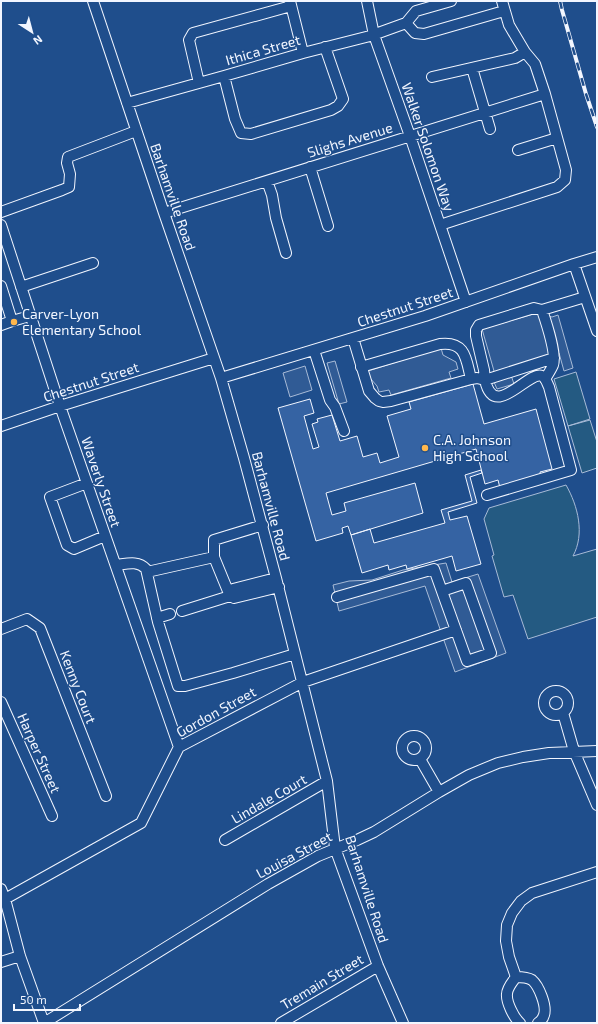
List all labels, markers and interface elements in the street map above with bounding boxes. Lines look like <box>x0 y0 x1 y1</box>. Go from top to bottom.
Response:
north arrow <box>12 12 52 52</box>
street label: Ithica Street <box>223 31 302 68</box>
text: N <box>31 33 45 48</box>
street label: Walker Solomon Way <box>398 80 459 214</box>
street label: Slighs Avenue <box>305 118 395 161</box>
street label: Barhamville Road <box>147 141 200 253</box>
street label: Chestnut Street <box>355 283 455 330</box>
place label: Carver-Lyon Elementary School <box>22 305 142 338</box>
marker: Carver-Lyon Elementary School <box>9 317 19 327</box>
street label: Chestnut Street <box>41 358 141 405</box>
place label: C.A. Johnson High School <box>433 431 511 464</box>
street label: Waverly Street <box>78 435 125 529</box>
marker: C.A. Johnson High School <box>420 443 430 453</box>
street label: Barhamville Road <box>249 450 294 562</box>
street label: Kenny Court <box>57 648 100 726</box>
street label: Gordon Street <box>173 683 259 740</box>
street label: Harper Street <box>14 710 65 795</box>
street label: Lindale Court <box>228 770 309 827</box>
street label: Louisa Street <box>253 827 335 882</box>
street label: Barhamville Road <box>342 833 393 945</box>
street label: Tremain Street <box>277 950 366 1013</box>
scale bar <box>14 986 80 1012</box>
text: 50 m <box>20 992 47 1006</box>

